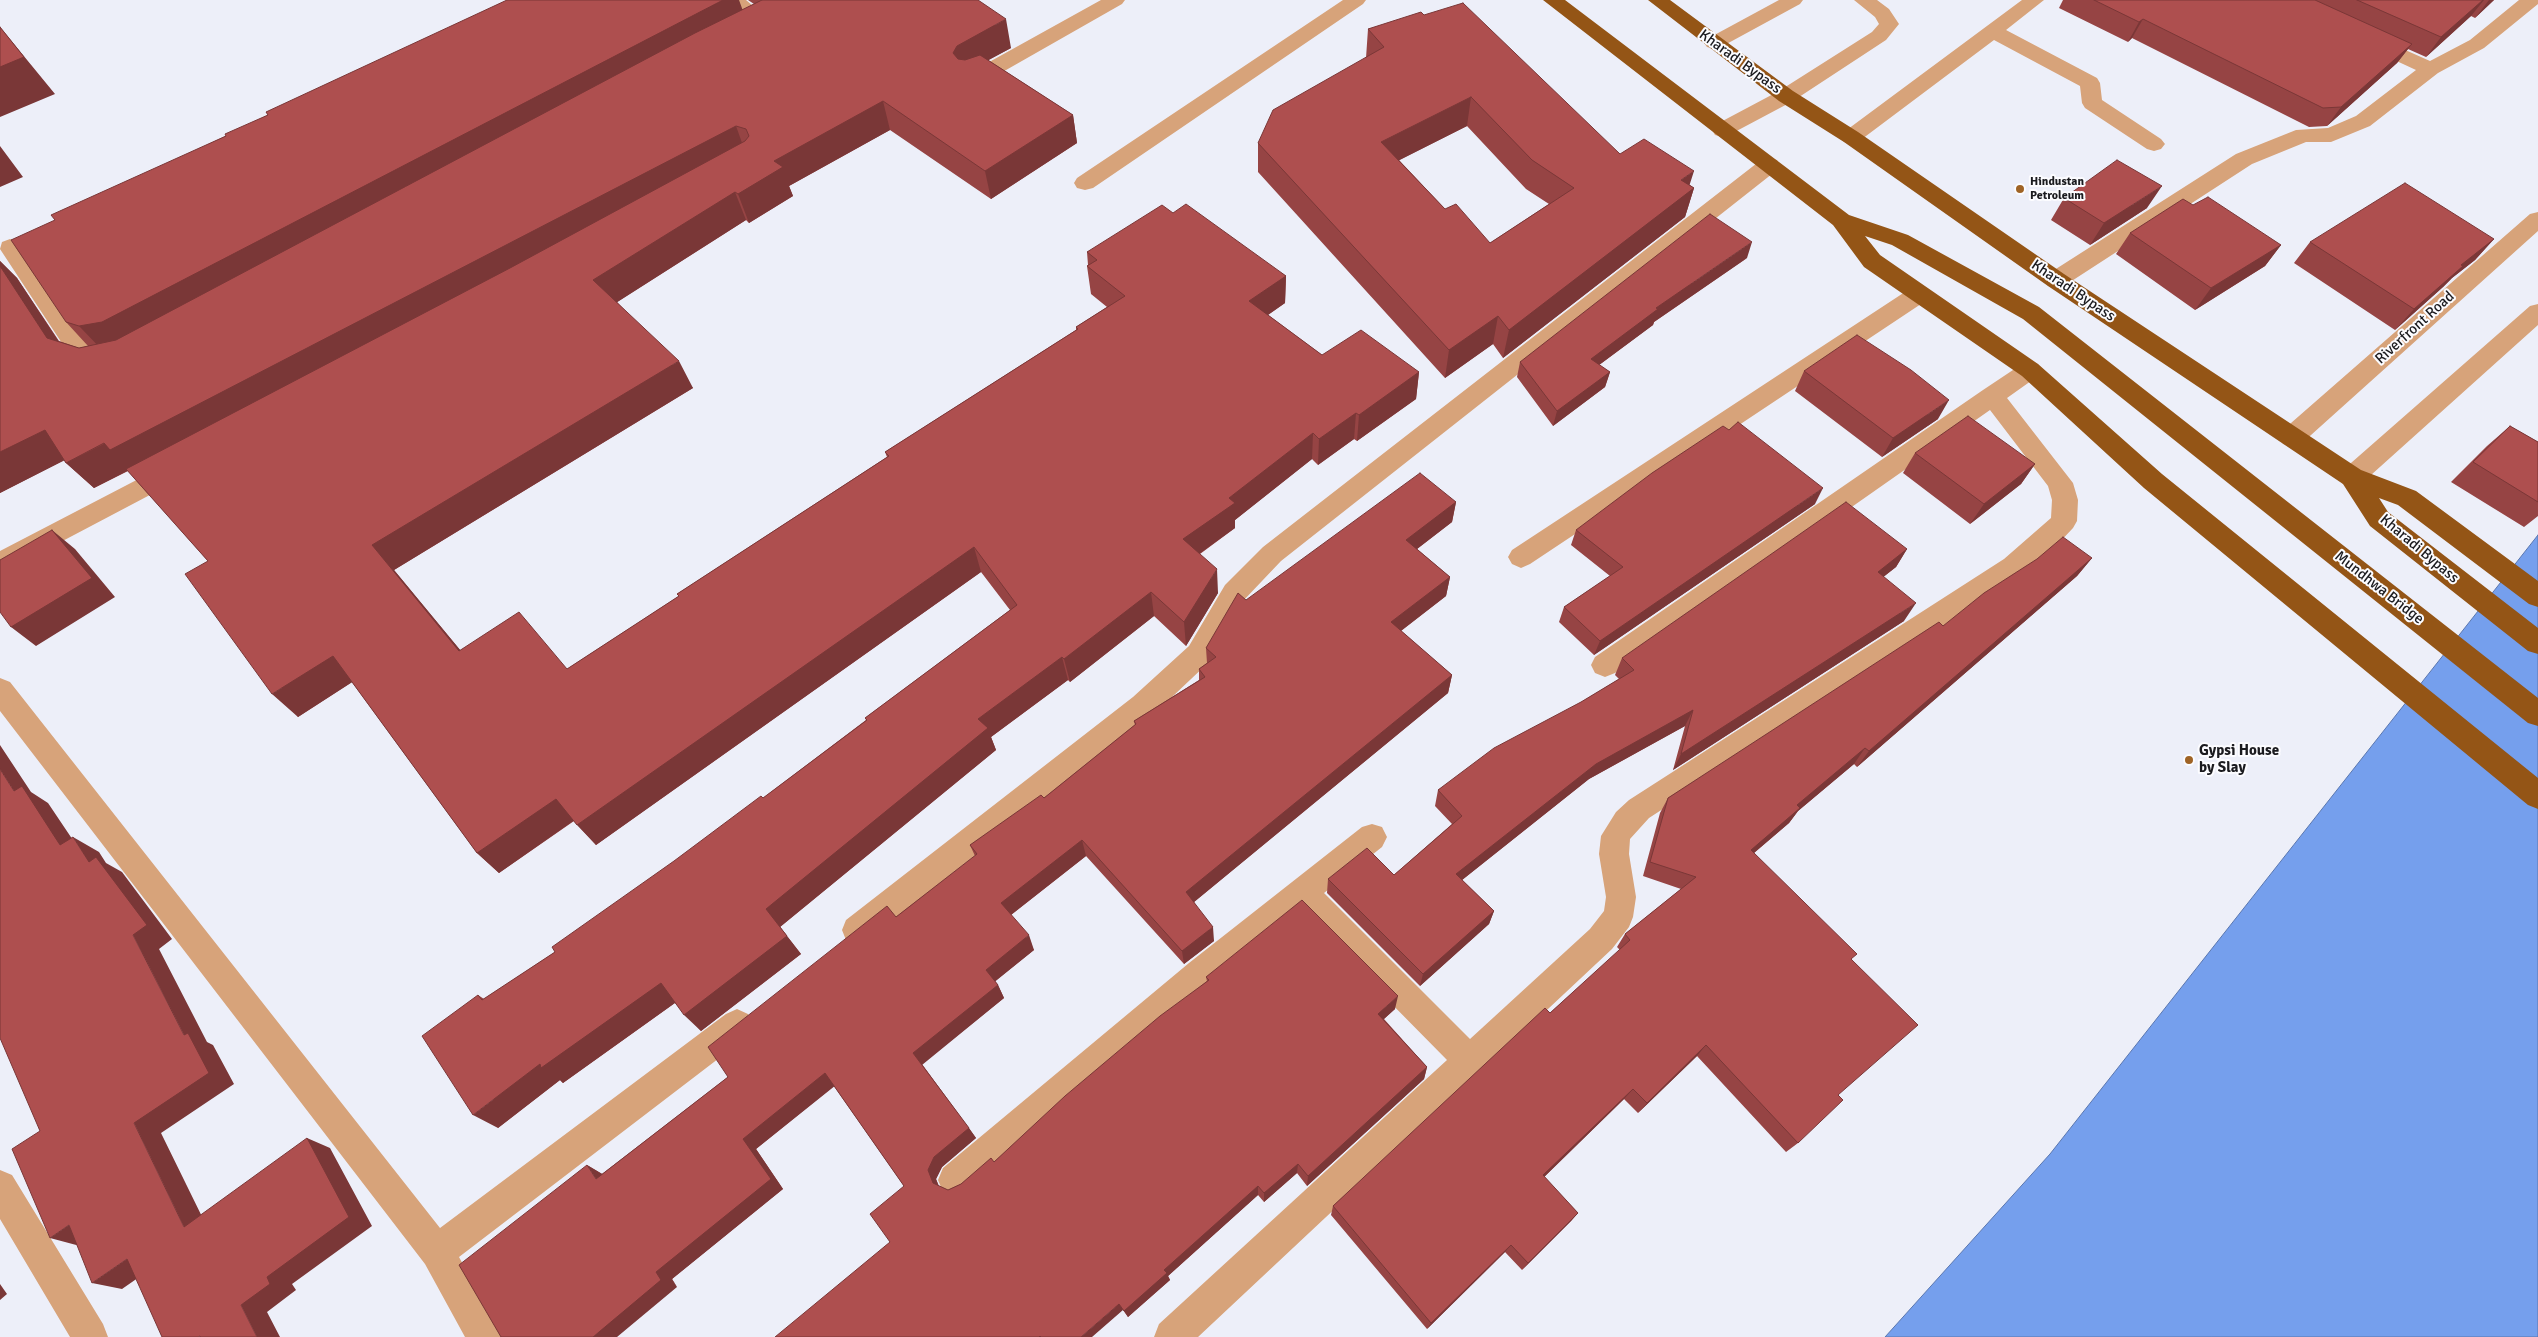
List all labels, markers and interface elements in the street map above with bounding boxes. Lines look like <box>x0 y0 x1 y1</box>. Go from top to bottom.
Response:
street label: Kharadi Bypass <box>1695 26 1785 98</box>
place label: Hindustan Petroleum <box>2030 175 2084 203</box>
marker: Hindustan Petroleum <box>2014 183 2026 195</box>
street label: Kharadi Bypass <box>2028 256 2118 326</box>
street label: Riverfront Road <box>2372 288 2458 368</box>
street label: Kharadi Bypass <box>2376 511 2462 587</box>
street label: Mundhwa Bridge <box>2331 548 2427 628</box>
place label: Gypsi House by Slay <box>2199 742 2279 777</box>
marker: Gypsi House by Slay <box>2183 754 2195 766</box>

